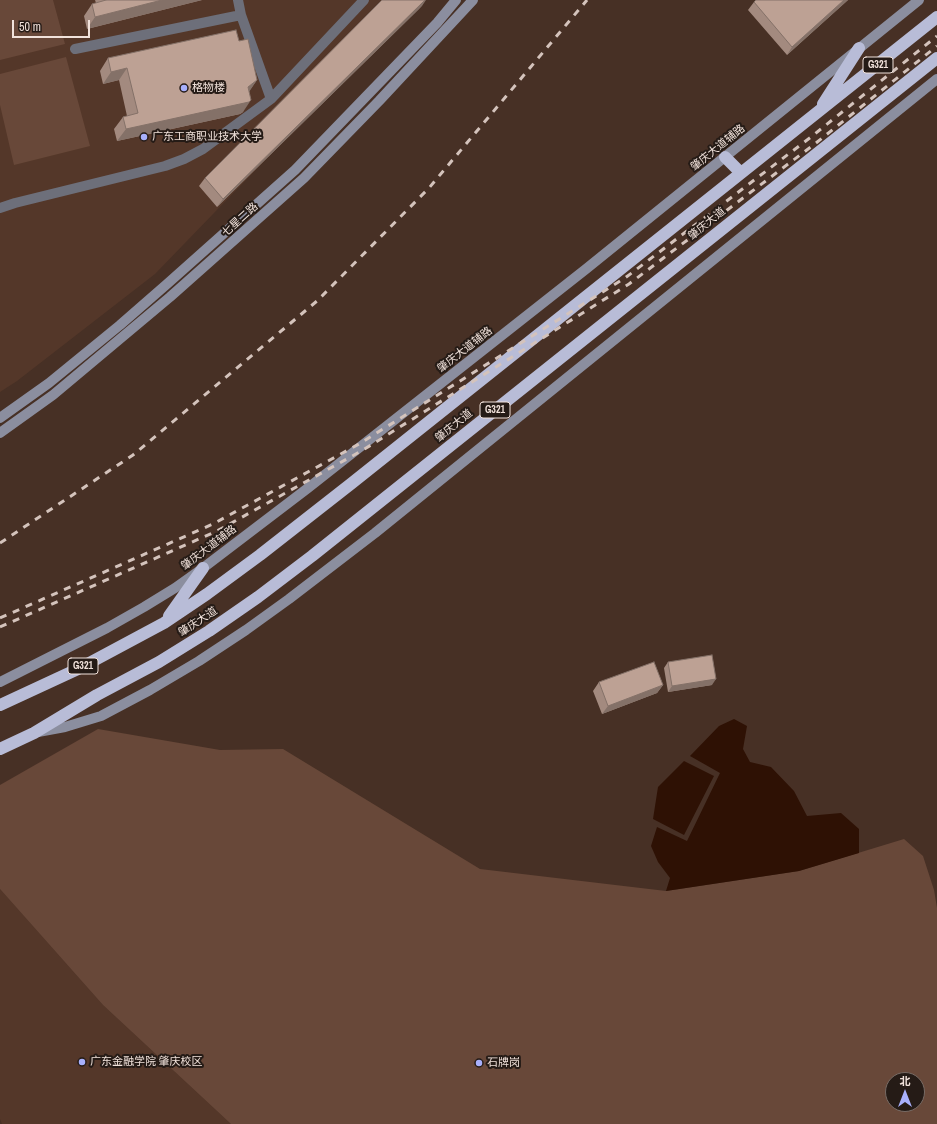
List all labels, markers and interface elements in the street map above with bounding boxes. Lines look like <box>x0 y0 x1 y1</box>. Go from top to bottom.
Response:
scale bar <box>14 12 92 38</box>
text: 50 m <box>19 19 41 35</box>
road number: G321 <box>863 57 893 73</box>
place label: 格物楼 <box>192 81 225 95</box>
marker: 格物楼 <box>179 83 189 93</box>
street label: 肇庆大道辅路 <box>688 122 748 174</box>
place label: 广东工商职业技术大学 <box>152 130 262 144</box>
marker: 广东工商职业技术大学 <box>139 132 149 142</box>
street label: 七星二路 <box>219 200 261 240</box>
street label: 肇庆大道 <box>686 205 728 243</box>
street label: 肇庆大道辅路 <box>435 324 495 376</box>
road number: G321 <box>480 402 510 418</box>
street label: 肇庆大道 <box>433 407 475 445</box>
street label: 肇庆大道辅路 <box>179 523 239 573</box>
street label: 肇庆大道 <box>176 604 220 640</box>
road number: G321 <box>68 658 98 674</box>
place label: 广东金融学院 肇庆校区 <box>90 1055 203 1069</box>
place label: 石牌岗 <box>487 1056 520 1070</box>
marker: 广东金融学院 肇庆校区 <box>77 1057 87 1067</box>
marker: 石牌岗 <box>474 1058 484 1068</box>
north arrow <box>885 1072 925 1112</box>
text: 北 <box>900 1074 911 1088</box>

